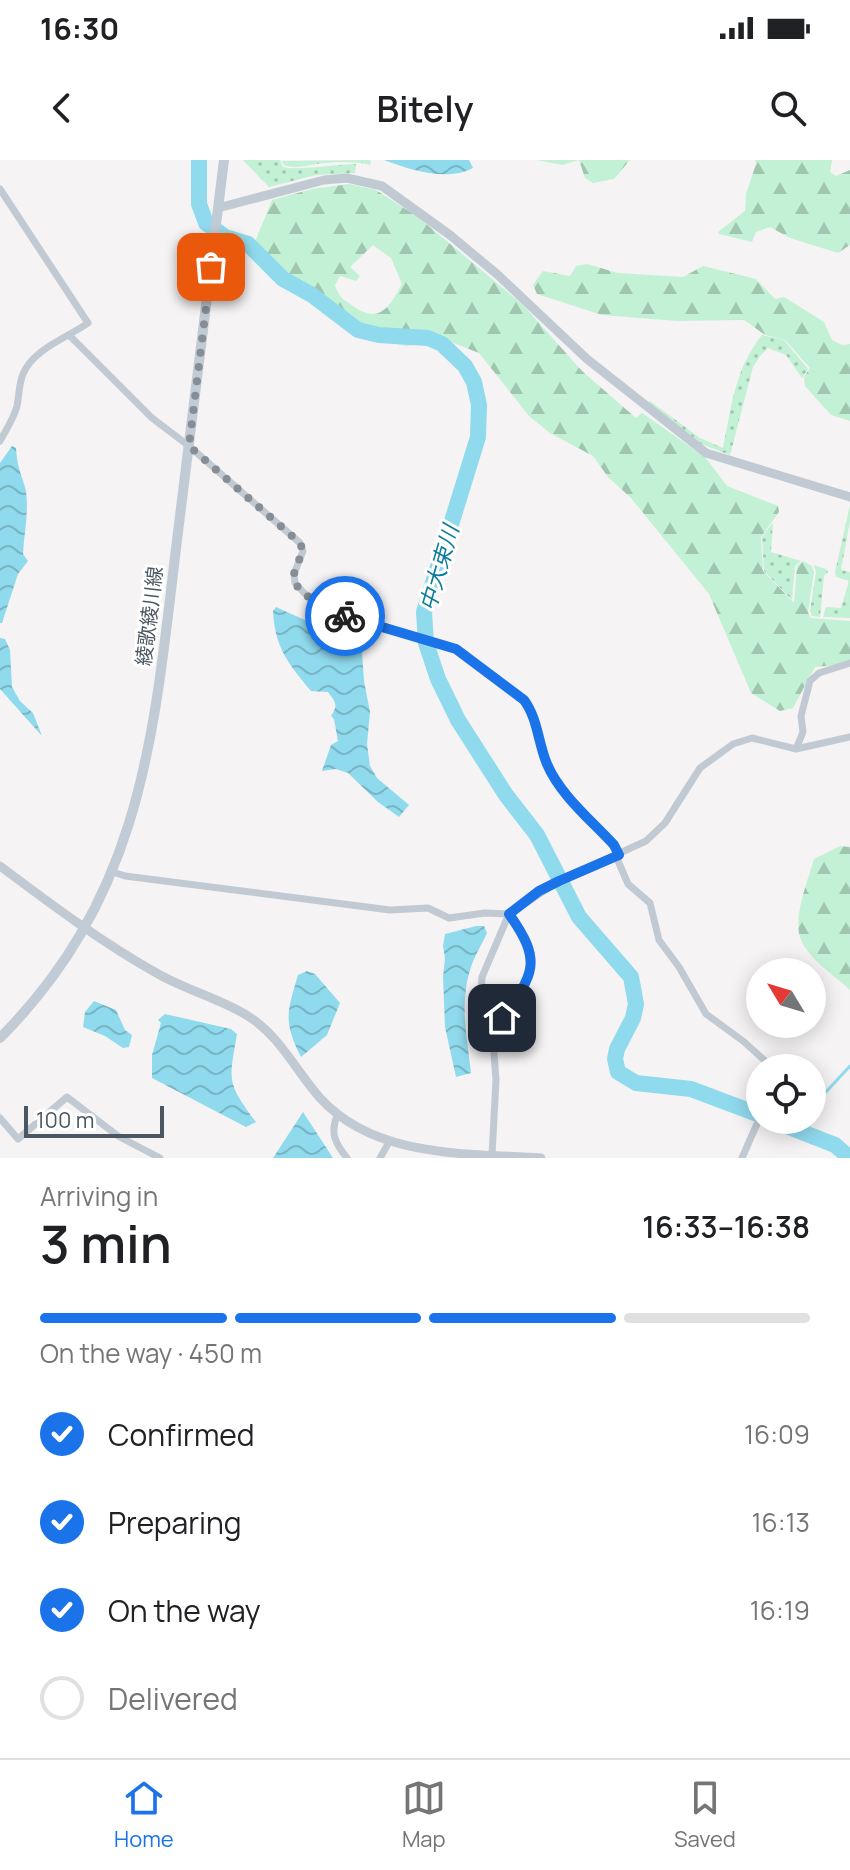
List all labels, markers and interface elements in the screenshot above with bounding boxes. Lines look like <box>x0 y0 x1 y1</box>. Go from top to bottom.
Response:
text: 16:30 <box>40 8 119 49</box>
text: Bitely <box>376 84 474 133</box>
icon: back <box>40 86 84 130</box>
icon: search <box>766 86 810 130</box>
pin <box>177 233 245 301</box>
icon: bag <box>189 245 233 289</box>
water label: 中大束川 <box>412 520 466 614</box>
street label: 綾歌綾川線 <box>130 565 168 667</box>
courier <box>305 576 385 656</box>
icon: bike <box>323 594 367 638</box>
north arrow <box>746 958 826 1038</box>
map controls <box>746 958 826 1134</box>
pin <box>468 984 536 1052</box>
icon: home <box>480 996 524 1040</box>
button: locate <box>746 1054 826 1134</box>
scale bar <box>24 1102 164 1138</box>
text: 100 m <box>36 1105 94 1135</box>
text: Arriving in <box>40 1178 158 1214</box>
text: 16:33–16:38 <box>642 1206 810 1247</box>
text: 3 min <box>40 1208 172 1279</box>
text: On the way · 450 m <box>40 1335 262 1371</box>
icon: check <box>40 1412 84 1456</box>
text: Confirmed <box>108 1414 255 1455</box>
text: 16:09 <box>744 1416 810 1452</box>
icon: check <box>40 1500 84 1544</box>
text: Preparing <box>108 1502 242 1543</box>
text: 16:13 <box>751 1504 810 1540</box>
icon: check <box>40 1588 84 1632</box>
text: On the way <box>108 1590 261 1631</box>
text: 16:19 <box>750 1592 810 1628</box>
text: Delivered <box>108 1678 238 1719</box>
tab: Home <box>114 1776 174 1854</box>
tab: Map <box>402 1776 446 1854</box>
tab: Saved <box>674 1776 736 1854</box>

